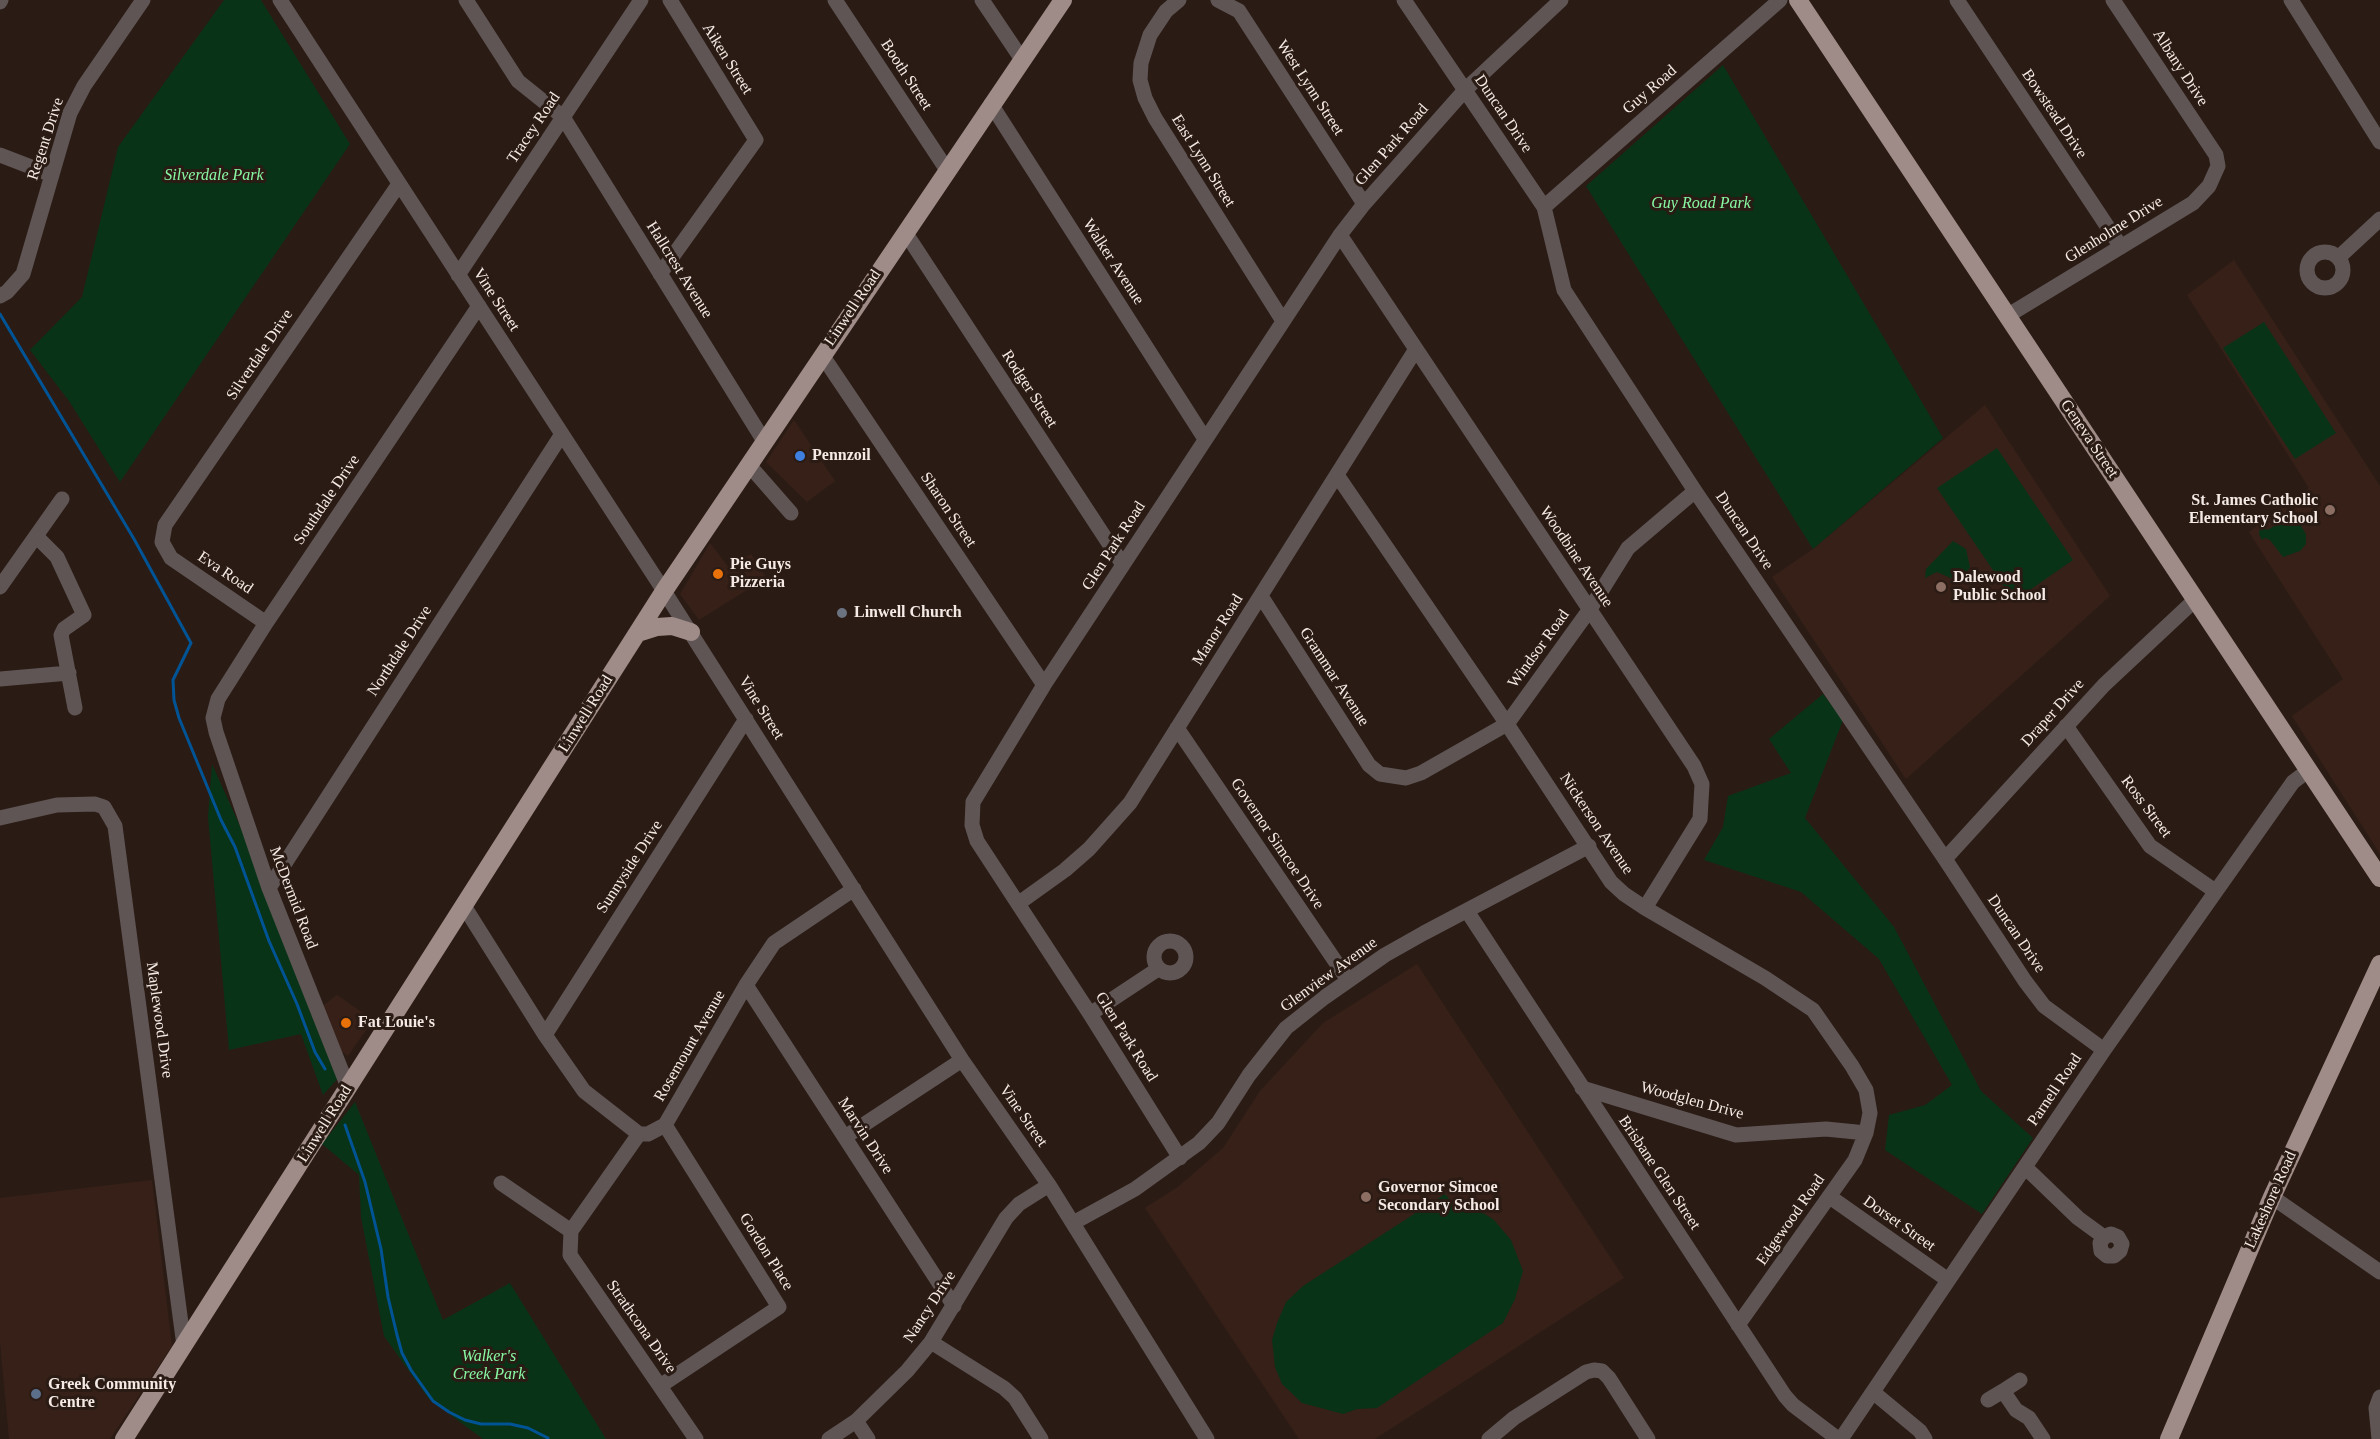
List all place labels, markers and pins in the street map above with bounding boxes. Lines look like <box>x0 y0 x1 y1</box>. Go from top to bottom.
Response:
place label: Pennzoil <box>812 446 871 466</box>
marker: Pennzoil <box>793 449 807 463</box>
place label: St. James Catholic Elementary School <box>2189 491 2318 529</box>
marker: St. James Catholic Elementary School <box>2323 503 2337 517</box>
place label: Pie Guys Pizzeria <box>730 555 791 593</box>
marker: Pie Guys Pizzeria <box>711 567 725 581</box>
place label: Dalewood Public School <box>1953 568 2046 606</box>
marker: Dalewood Public School <box>1934 580 1948 594</box>
place label: Linwell Church <box>854 603 962 623</box>
marker: Linwell Church <box>835 606 849 620</box>
place label: Fat Louie's <box>358 1013 435 1033</box>
marker: Fat Louie's <box>339 1016 353 1030</box>
place label: Governor Simcoe Secondary School <box>1378 1178 1499 1216</box>
marker: Governor Simcoe Secondary School <box>1359 1190 1373 1204</box>
place label: Greek Community Centre <box>48 1375 176 1413</box>
marker: Greek Community Centre <box>29 1387 43 1401</box>

